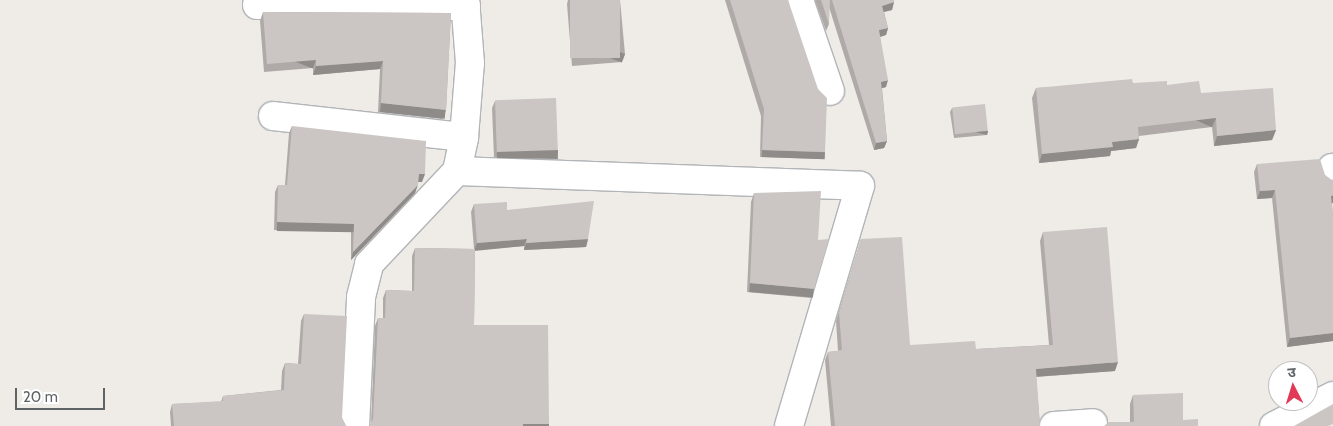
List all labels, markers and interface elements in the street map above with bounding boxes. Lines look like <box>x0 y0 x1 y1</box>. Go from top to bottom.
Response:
north arrow <box>1268 361 1318 411</box>
text: उ <box>1287 363 1297 381</box>
scale bar <box>18 378 108 410</box>
text: 20 m <box>23 388 58 406</box>

